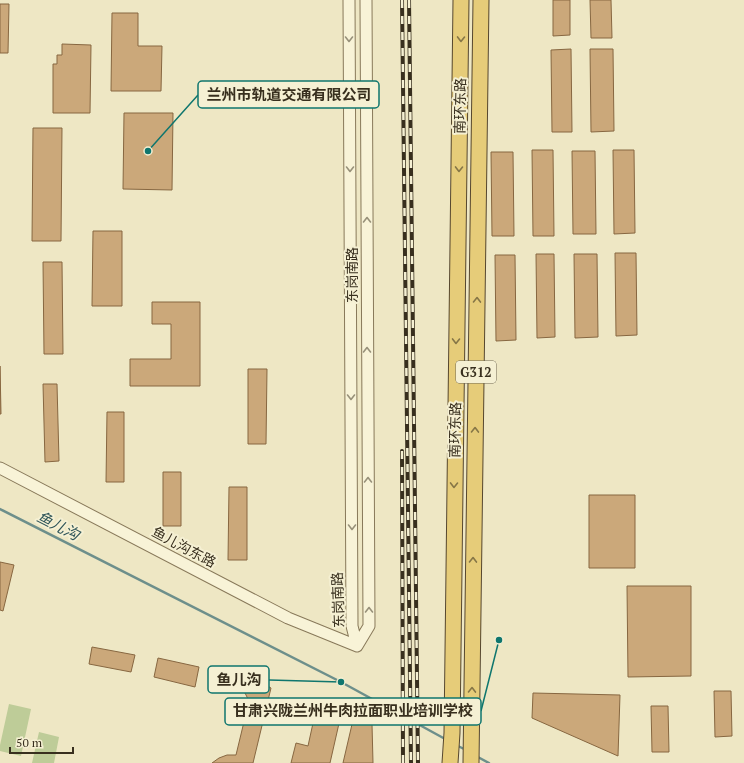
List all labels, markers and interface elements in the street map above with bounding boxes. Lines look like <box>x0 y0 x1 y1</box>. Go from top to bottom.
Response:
one-way arrow <box>345 36 353 42</box>
one-way arrow <box>456 36 465 42</box>
street label: 南环东路 <box>450 78 469 134</box>
callout: 兰州市轨道交通有限公司 <box>198 81 379 108</box>
text: 兰州市轨道交通有限公司 <box>206 84 372 104</box>
one-way arrow <box>346 166 354 172</box>
one-way arrow <box>455 166 463 172</box>
one-way arrow <box>363 217 371 223</box>
street label: 东岗南路 <box>342 247 361 303</box>
one-way arrow <box>473 297 481 303</box>
one-way arrow <box>452 338 460 344</box>
one-way arrow <box>363 347 371 353</box>
road number: G312 <box>456 361 496 383</box>
one-way arrow <box>347 394 355 400</box>
street label: 南环东路 <box>445 402 464 458</box>
one-way arrow <box>471 427 479 433</box>
one-way arrow <box>364 477 372 483</box>
one-way arrow <box>450 482 458 488</box>
water label: 鱼儿沟 <box>34 506 85 545</box>
street label: 鱼儿沟东路 <box>149 522 220 571</box>
one-way arrow <box>348 524 356 530</box>
one-way arrow <box>469 557 478 563</box>
street label: 东岗南路 <box>327 572 348 628</box>
one-way arrow <box>365 607 373 613</box>
callout: 鱼儿沟 <box>208 666 269 693</box>
text: 鱼儿沟 <box>216 669 262 689</box>
one-way arrow <box>468 687 476 693</box>
callout: 甘肃兴陇兰州牛肉拉面职业培训学校 <box>225 698 481 725</box>
text: 甘肃兴陇兰州牛肉拉面职业培训学校 <box>233 700 473 720</box>
scale bar <box>10 729 73 755</box>
text: 50 m <box>16 735 43 750</box>

